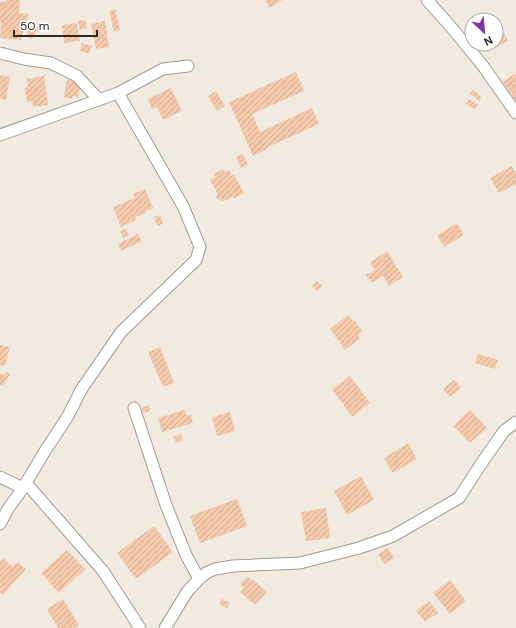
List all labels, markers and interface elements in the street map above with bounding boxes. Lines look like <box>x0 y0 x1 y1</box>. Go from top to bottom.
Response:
scale bar <box>14 12 97 38</box>
north arrow <box>464 12 504 52</box>
text: 50 m <box>20 18 49 34</box>
text: N <box>482 33 495 49</box>

